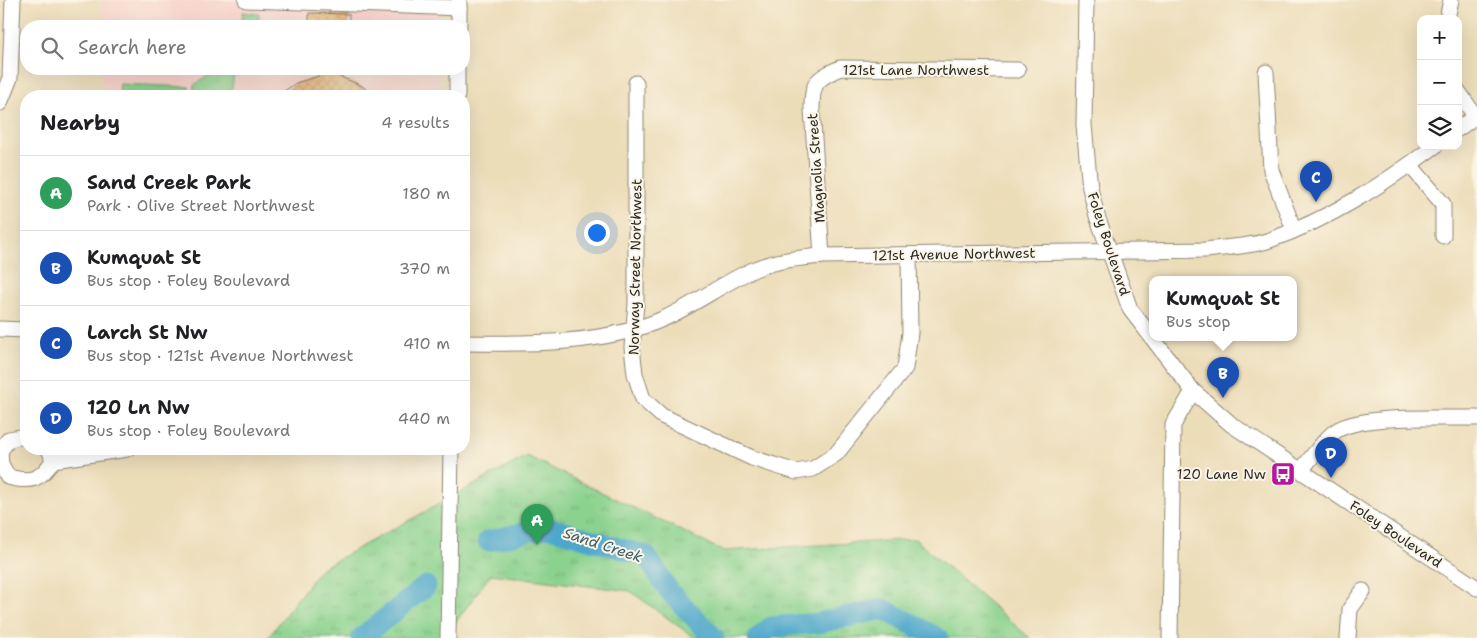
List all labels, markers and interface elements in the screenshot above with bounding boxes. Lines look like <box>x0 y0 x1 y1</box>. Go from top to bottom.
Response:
map controls <box>1417 15 1462 150</box>
button: + <box>1417 15 1462 60</box>
search box <box>20 20 470 75</box>
icon: search <box>38 34 66 62</box>
text: Search here <box>78 35 187 60</box>
button: − <box>1417 60 1462 105</box>
street label: 121st Lane Northwest <box>843 61 989 79</box>
button: layers <box>1417 105 1462 150</box>
text: Nearby <box>40 109 120 137</box>
text: 4 results <box>381 112 450 133</box>
street label: Magnolia Street <box>803 113 829 223</box>
pin: C <box>1300 161 1332 202</box>
text: Sand Creek Park <box>87 170 251 195</box>
street label: Norway Street Northwest <box>624 179 646 355</box>
text: A <box>50 183 62 204</box>
text: 180 m <box>402 183 450 204</box>
street label: Foley Boulevard <box>1084 190 1134 298</box>
text: Park · Olive Street Northwest <box>87 195 315 216</box>
your location <box>584 220 610 246</box>
street label: 121st Avenue Northwest <box>872 244 1036 264</box>
text: Kumquat St <box>87 245 201 270</box>
text: B <box>51 258 61 279</box>
text: 370 m <box>399 258 450 279</box>
text: Bus stop · Foley Boulevard <box>87 270 290 291</box>
popup <box>1149 276 1297 341</box>
text: Kumquat St <box>1166 286 1280 311</box>
text: Bus stop <box>1166 311 1231 332</box>
text: Larch St Nw <box>87 320 207 345</box>
text: C <box>51 333 61 354</box>
text: 410 m <box>403 333 450 354</box>
text: Bus stop · 121st Avenue Northwest <box>87 345 353 366</box>
pin: B <box>1207 357 1239 398</box>
text: 120 Ln Nw <box>87 395 189 420</box>
text: D <box>50 408 62 429</box>
text: 440 m <box>398 408 450 429</box>
text: Bus stop · Foley Boulevard <box>87 420 290 441</box>
pin: D <box>1315 437 1347 478</box>
bus stop icon: 120 Lane Nw <box>1270 461 1296 487</box>
place label: 120 Lane Nw <box>1177 465 1266 483</box>
street label: Foley Boulevard <box>1346 496 1446 572</box>
pin: A <box>521 504 553 545</box>
water label: Sand Creek <box>561 523 645 567</box>

